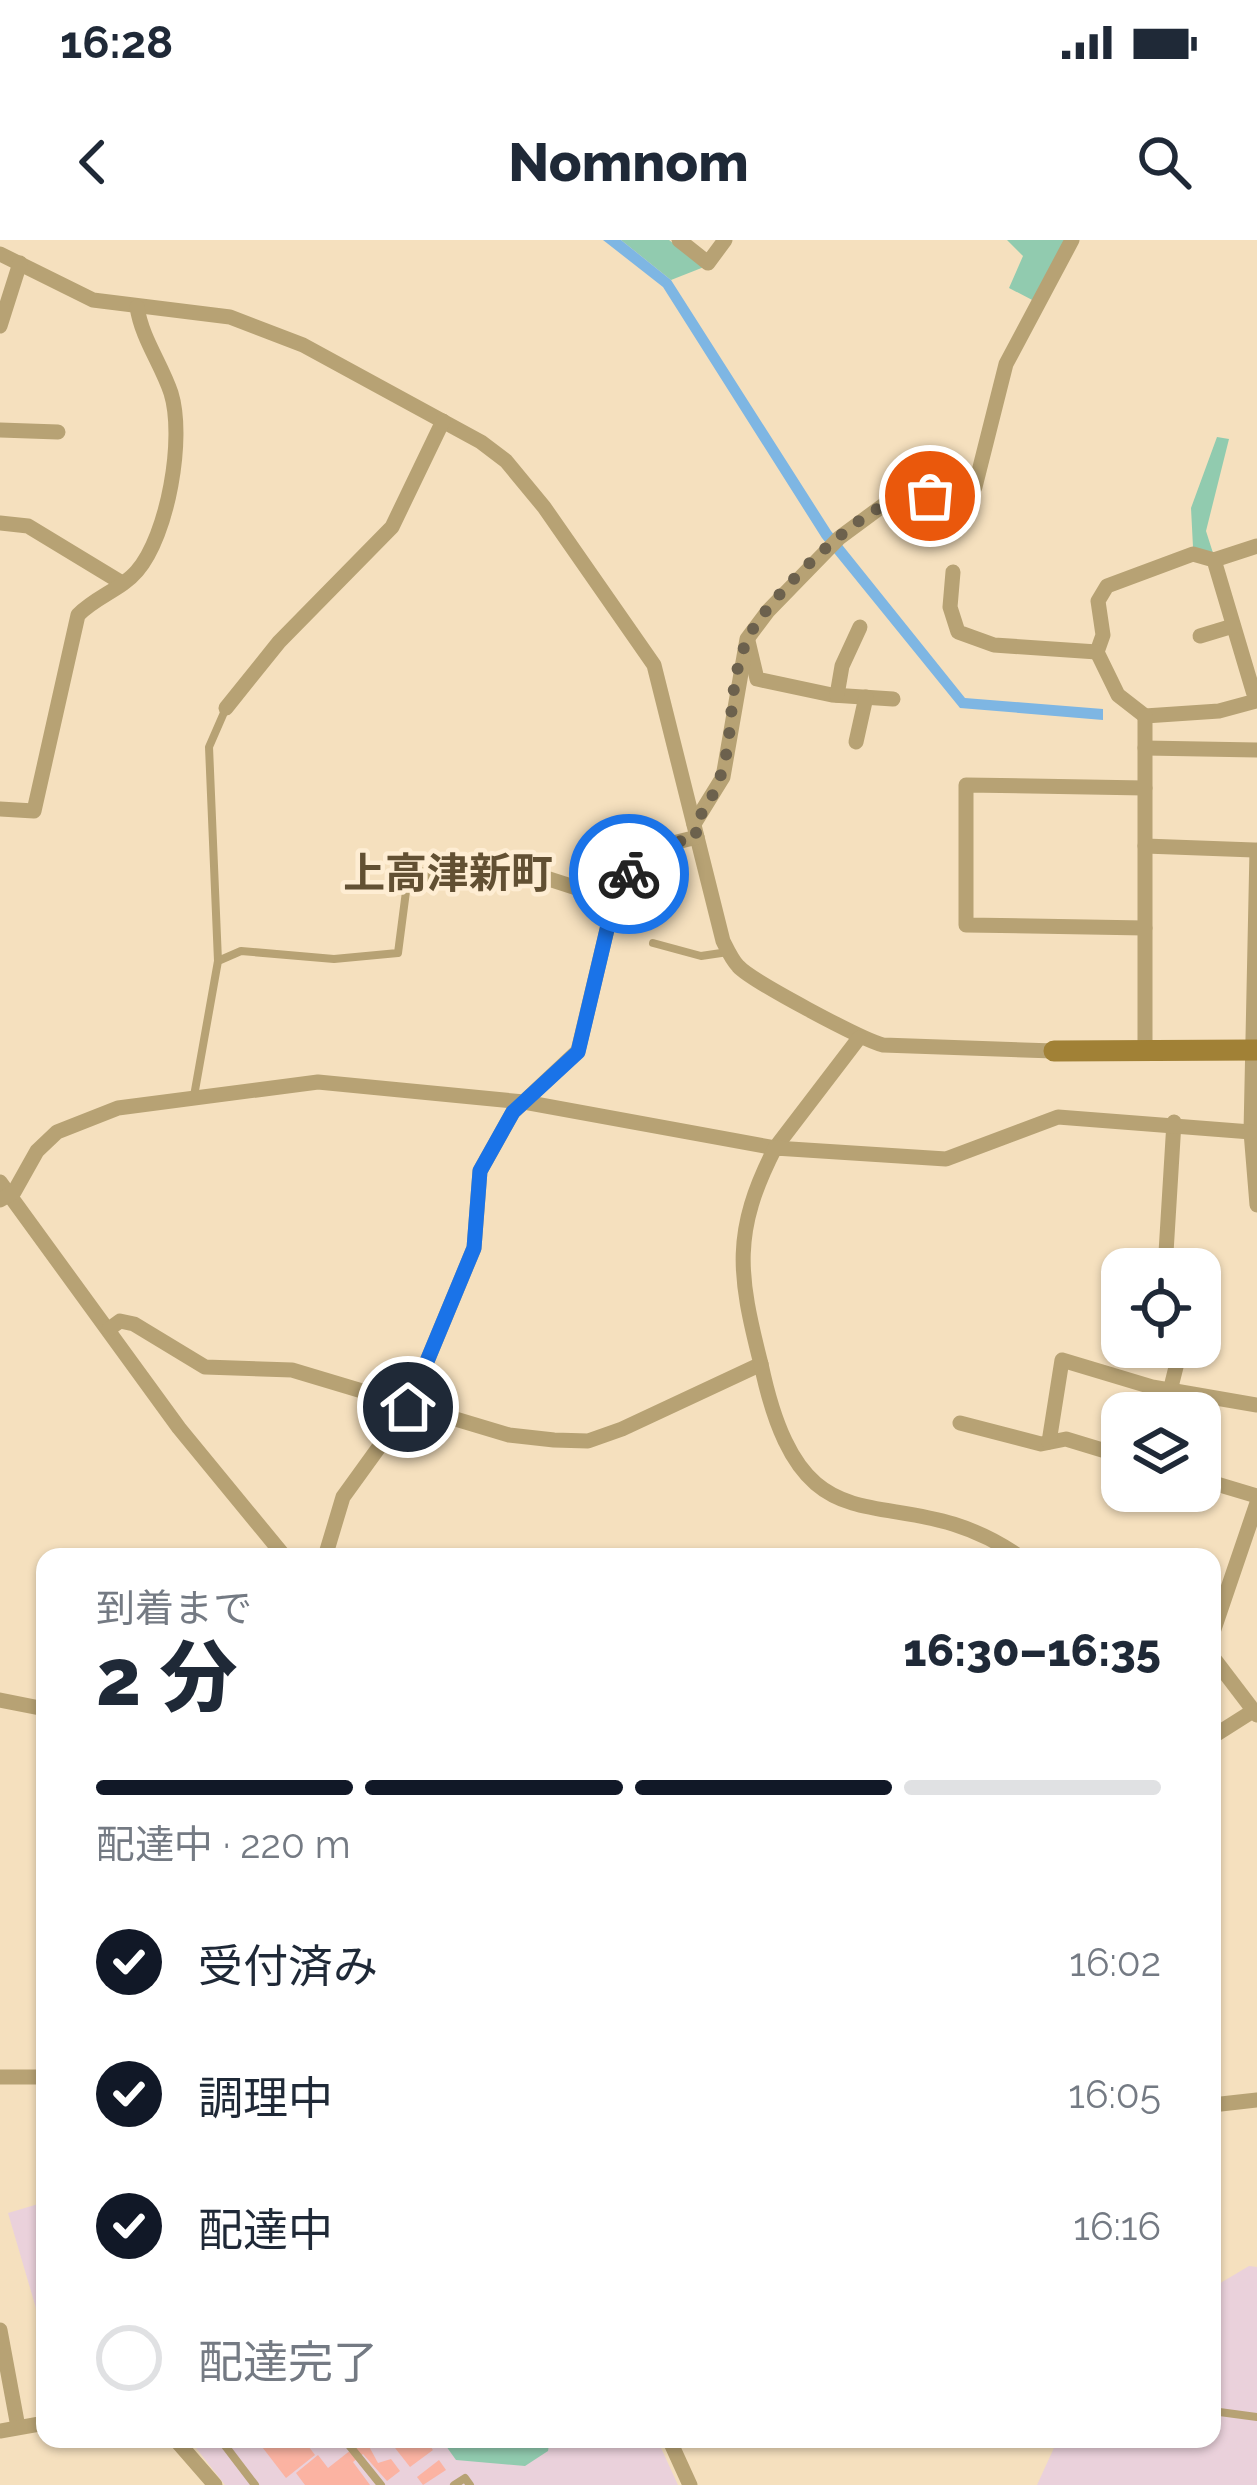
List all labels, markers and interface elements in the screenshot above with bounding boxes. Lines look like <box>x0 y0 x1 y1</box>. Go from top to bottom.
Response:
text: 16:28 <box>60 16 173 69</box>
icon: back <box>60 129 126 195</box>
icon: search <box>1131 129 1197 195</box>
text: Nomnom <box>508 130 749 194</box>
pin <box>879 445 981 547</box>
icon: bag <box>897 463 963 529</box>
courier <box>569 814 689 934</box>
icon: bike <box>596 841 662 907</box>
district label: 上高津新町 <box>343 849 553 898</box>
map controls <box>1101 1248 1221 1512</box>
button: locate <box>1101 1248 1221 1368</box>
pin <box>357 1356 459 1458</box>
icon: home <box>375 1374 441 1440</box>
button: layers <box>1101 1392 1221 1512</box>
text: 到着まで <box>96 1585 252 1631</box>
text: 16:30–16:35 <box>903 1624 1161 1677</box>
text: 2 分 <box>96 1632 237 1723</box>
text: 配達中 · 220 m <box>96 1821 351 1867</box>
icon: check <box>96 1929 162 1995</box>
text: 16:02 <box>1069 1939 1161 1985</box>
text: 受付済み <box>198 1940 378 1993</box>
icon: check <box>96 2061 162 2127</box>
text: 16:05 <box>1068 2071 1161 2117</box>
text: 調理中 <box>198 2072 333 2125</box>
icon: check <box>96 2193 162 2259</box>
text: 16:16 <box>1073 2203 1161 2249</box>
text: 配達中 <box>198 2204 333 2257</box>
text: 配達完了 <box>198 2336 378 2389</box>

